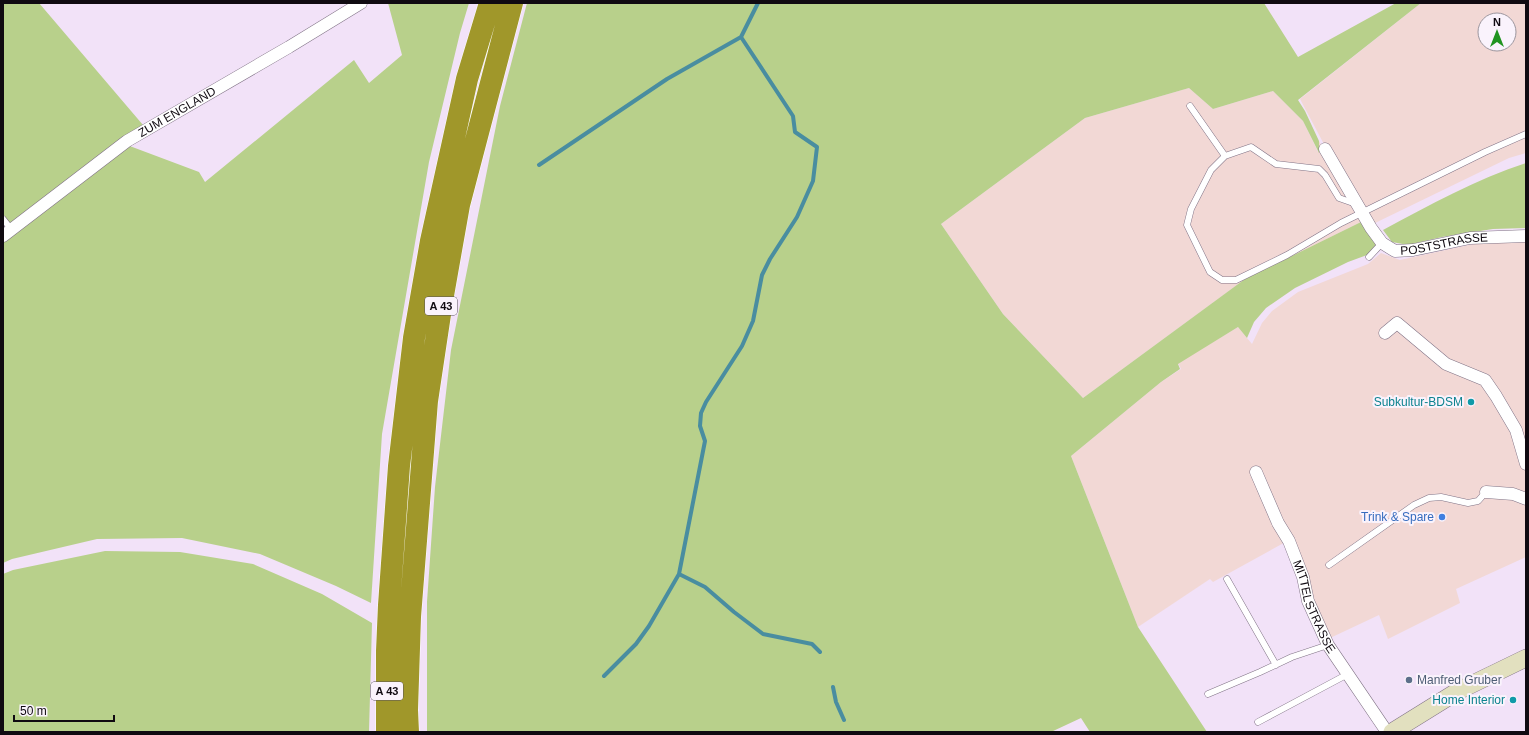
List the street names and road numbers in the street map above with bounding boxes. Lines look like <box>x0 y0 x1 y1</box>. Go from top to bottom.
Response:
street label: ZUM ENGLAND <box>136 84 219 140</box>
street label: POSTSTRASSE <box>1400 230 1488 258</box>
road number: A 43 <box>425 297 457 315</box>
street label: MITTELSTRASSE <box>1290 558 1338 656</box>
road number: A 43 <box>371 682 403 700</box>

